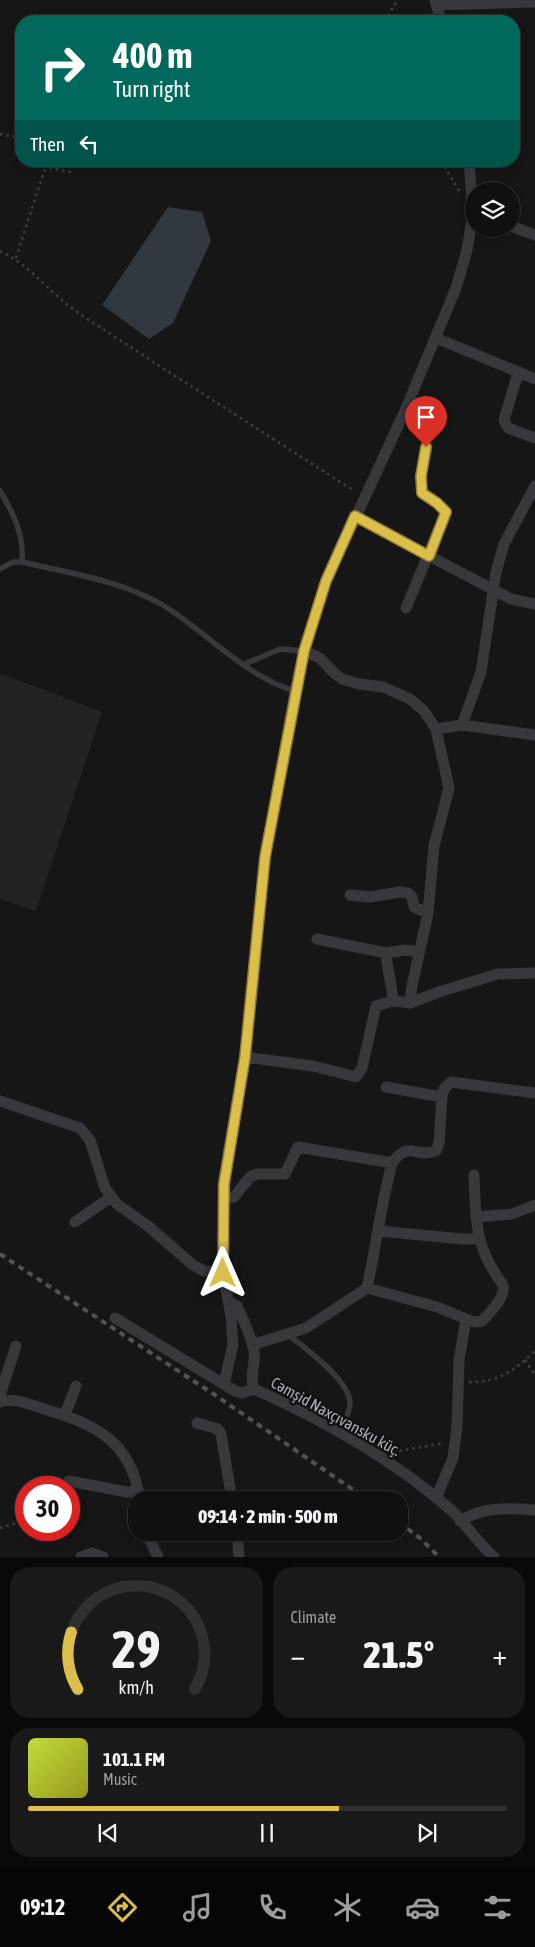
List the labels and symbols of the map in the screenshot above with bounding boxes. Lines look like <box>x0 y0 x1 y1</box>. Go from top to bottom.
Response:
pin <box>405 396 447 447</box>
position arrow <box>196 1246 248 1298</box>
street label: Cəmşid Naxçıvansku küç. <box>267 1373 404 1460</box>
speed limit sign: 30 <box>15 1476 80 1541</box>

